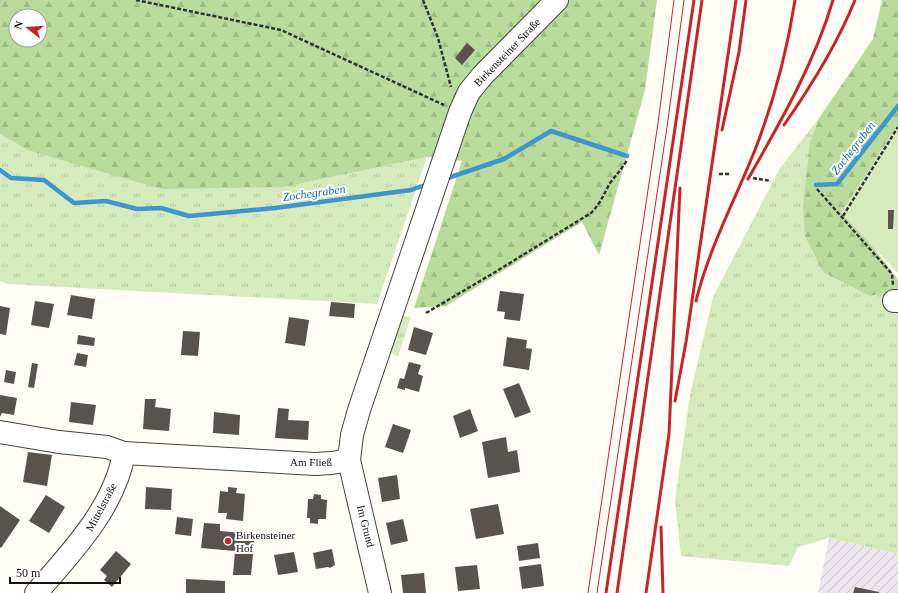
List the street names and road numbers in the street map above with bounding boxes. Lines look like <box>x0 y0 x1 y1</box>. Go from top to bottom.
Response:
street label: Birkensteiner Straße <box>471 15 543 89</box>
street label: Am Fließ <box>290 456 332 468</box>
street label: Mittelstraße <box>83 481 119 533</box>
street label: Im Grund <box>355 504 377 549</box>

